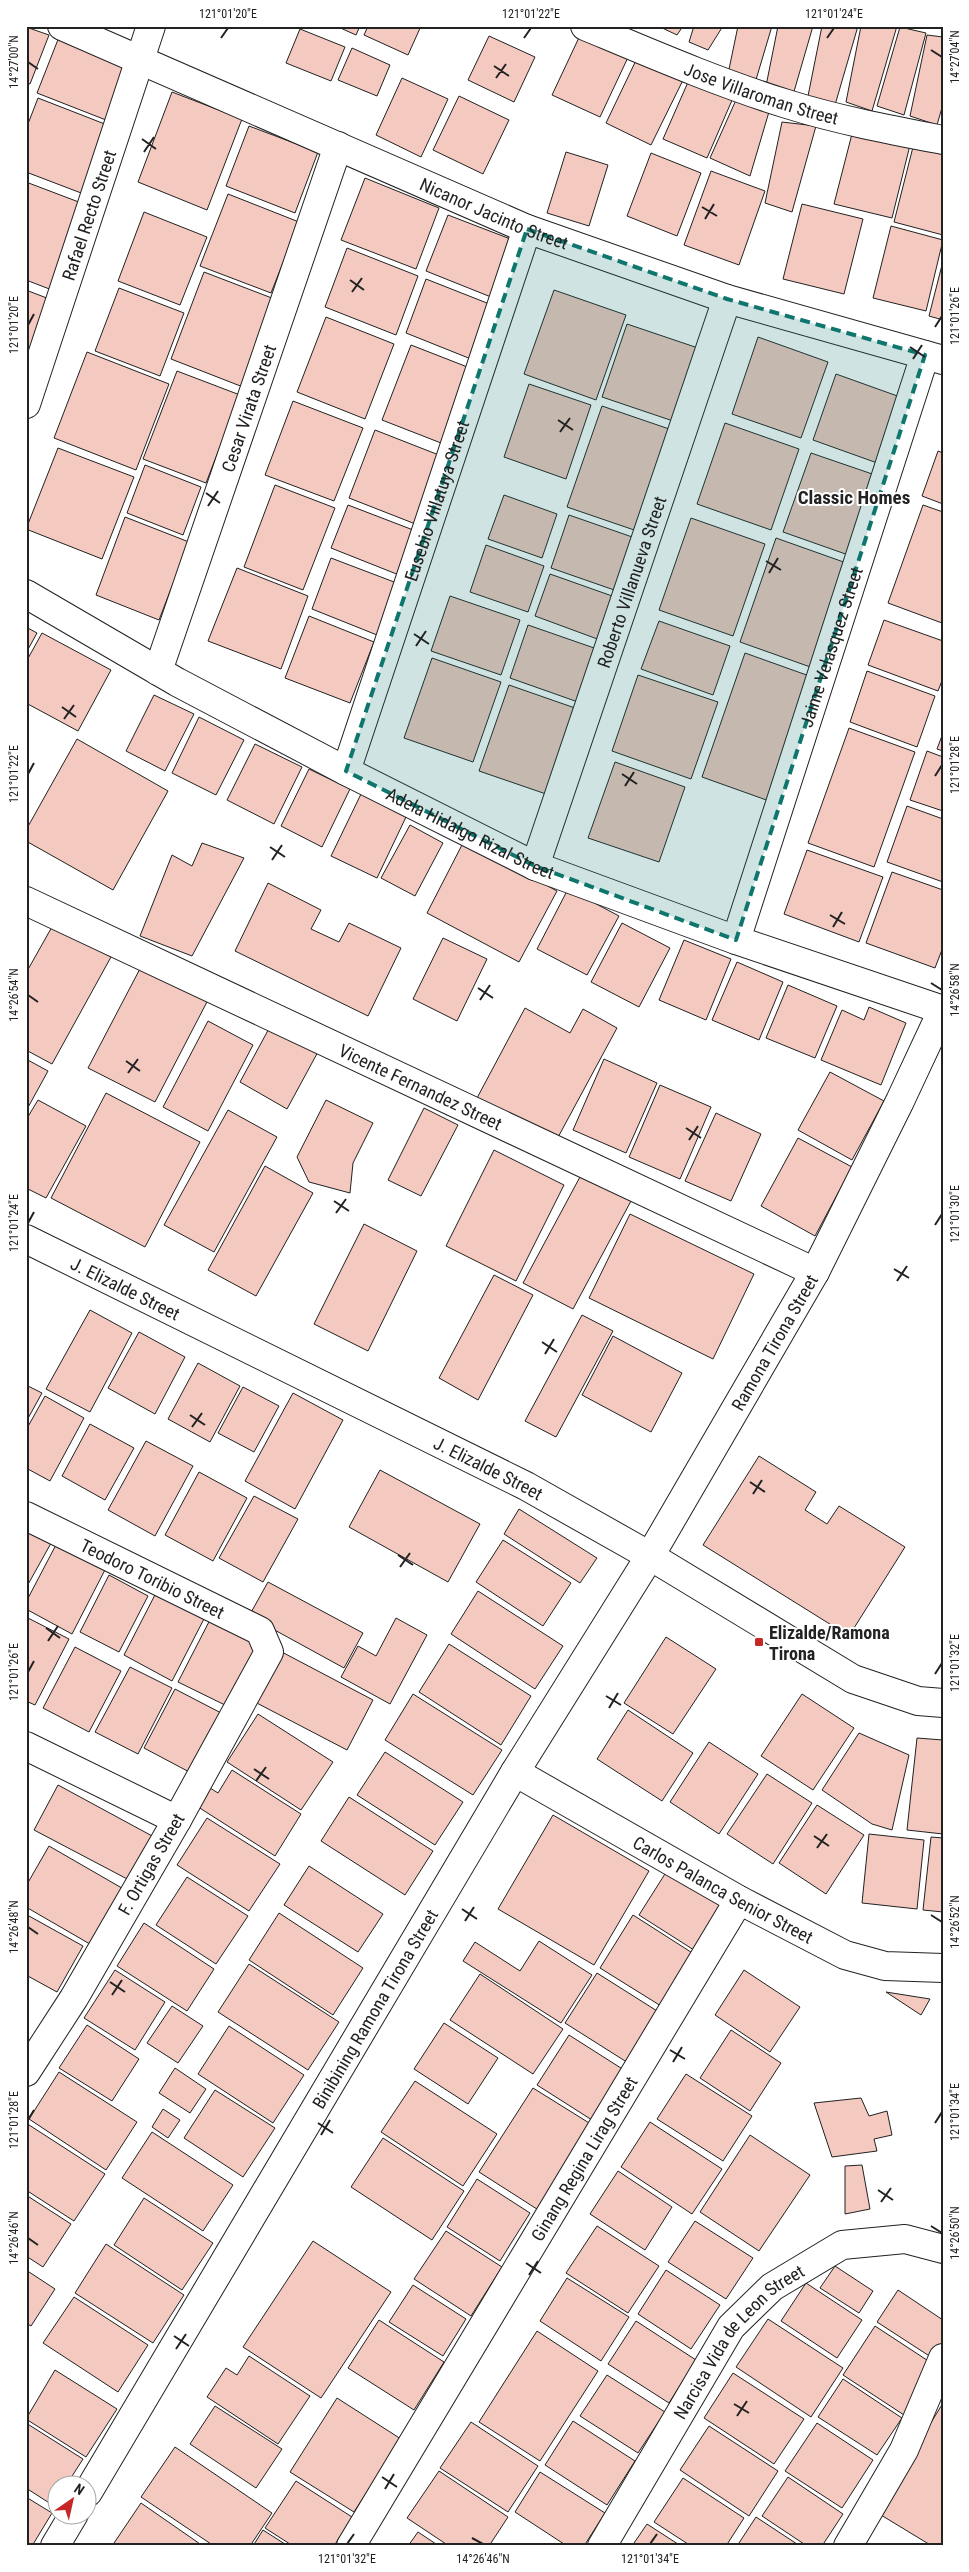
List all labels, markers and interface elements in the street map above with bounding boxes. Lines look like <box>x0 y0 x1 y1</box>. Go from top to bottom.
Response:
text: 121°01'20"E <box>199 7 257 21</box>
text: 121°01'22"E <box>502 7 560 21</box>
text: 121°01'24"E <box>805 7 863 21</box>
text: 14°27'04"N <box>948 30 962 84</box>
text: 14°27'00"N <box>7 35 21 89</box>
street label: Jose Villaroman Street <box>681 58 841 128</box>
street label: Rafael Recto Street <box>57 147 120 283</box>
street label: Nicanor Jacinto Street <box>417 173 571 253</box>
text: 121°01'26"E <box>948 287 962 345</box>
text: 121°01'20"E <box>7 296 21 354</box>
street label: Cesar Virata Street <box>217 342 280 475</box>
street label: Eusebio Villatuya Street <box>400 418 473 584</box>
district label: Classic Homes <box>798 486 910 509</box>
street label: Roberto Villanueva Street <box>592 493 670 670</box>
street label: Jaime Velasquez Street <box>795 564 866 730</box>
text: 121°01'28"E <box>948 736 962 794</box>
text: 121°01'22"E <box>7 745 21 803</box>
street label: Adela Hidalgo Rizal Street <box>383 783 557 883</box>
text: 14°26'58"N <box>948 963 962 1017</box>
text: 14°26'54"N <box>7 968 21 1022</box>
street label: Vicente Fernandez Street <box>336 1039 505 1134</box>
text: 121°01'30"E <box>948 1185 962 1243</box>
text: 121°01'24"E <box>7 1194 21 1252</box>
street label: J. Elizalde Street <box>67 1252 184 1324</box>
street label: Ramona Tirona Street <box>727 1271 822 1414</box>
street label: J. Elizalde Street <box>431 1432 547 1504</box>
street label: Teodoro Toribio Street <box>77 1534 228 1622</box>
place label: Elizalde/Ramona Tirona <box>769 1622 890 1664</box>
text: 121°01'32"E <box>948 1634 962 1692</box>
marker: Elizalde/Ramona Tirona <box>753 1636 765 1648</box>
text: 121°01'26"E <box>7 1643 21 1701</box>
street label: F. Ortigas Street <box>113 1810 189 1918</box>
street label: Carlos Palanca Senior Street <box>629 1831 817 1947</box>
text: 14°26'52"N <box>948 1895 962 1949</box>
text: 14°26'48"N <box>7 1900 21 1954</box>
street label: Binibining Ramona Tirona Street <box>308 1905 442 2112</box>
street label: Ginang Regina Lirag Street <box>526 2072 641 2245</box>
text: 121°01'34"E <box>948 2083 962 2141</box>
text: 121°01'28"E <box>7 2091 21 2149</box>
text: 14°26'50"N <box>948 2206 962 2260</box>
text: 14°26'46"N <box>7 2211 21 2265</box>
street label: Narcisa Vida de Leon Street <box>669 2260 808 2423</box>
north arrow <box>48 2474 98 2524</box>
text: N <box>71 2480 87 2498</box>
text: 121°01'32"E <box>318 2552 376 2566</box>
text: 14°26'46"N <box>456 2552 510 2566</box>
text: 121°01'34"E <box>621 2552 679 2566</box>

